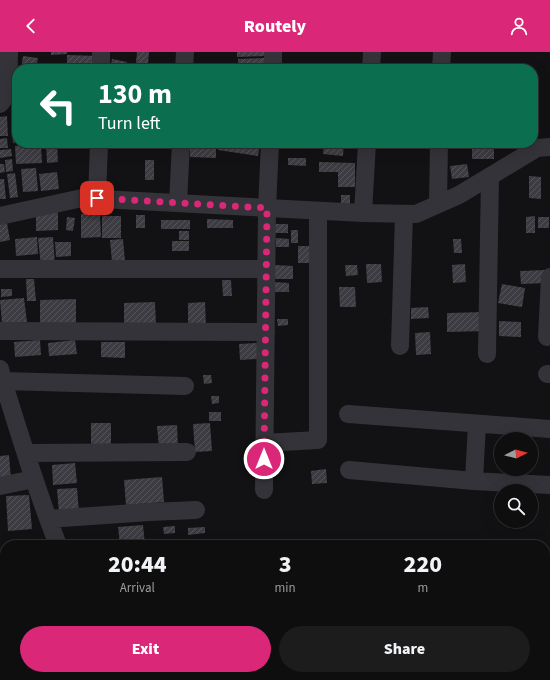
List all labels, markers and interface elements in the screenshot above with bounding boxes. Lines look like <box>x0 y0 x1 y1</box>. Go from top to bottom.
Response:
text: Routely <box>244 14 306 39</box>
icon: back <box>20 15 42 37</box>
icon: person <box>508 15 530 37</box>
text: 130 m <box>98 74 172 114</box>
icon: left <box>32 80 84 132</box>
text: Turn left <box>98 111 160 136</box>
pin <box>80 181 114 215</box>
icon: arrive <box>86 187 108 209</box>
north arrow <box>494 432 538 476</box>
map controls <box>494 432 538 528</box>
position arrow <box>243 438 285 480</box>
button: search <box>494 484 538 528</box>
text: 20:44 <box>108 547 167 582</box>
text: 3 <box>279 547 292 582</box>
text: 220 <box>404 547 442 582</box>
text: Arrival <box>120 579 155 597</box>
text: min <box>275 579 296 597</box>
text: m <box>417 579 428 597</box>
button: Exit <box>20 626 271 672</box>
button: Share <box>279 626 530 672</box>

